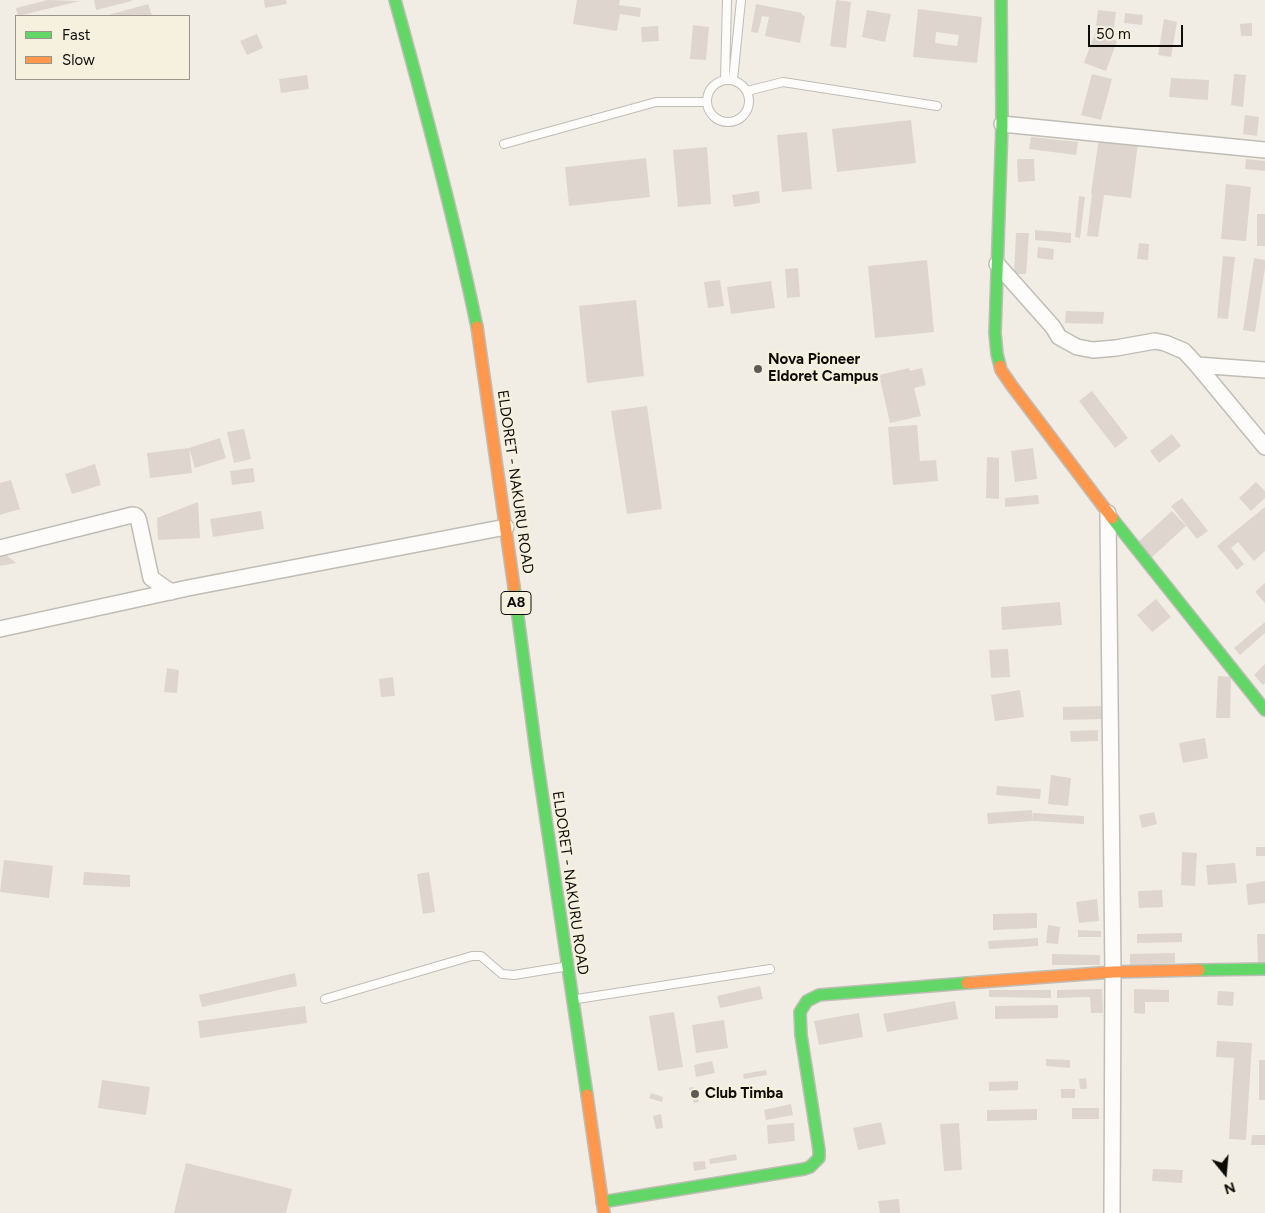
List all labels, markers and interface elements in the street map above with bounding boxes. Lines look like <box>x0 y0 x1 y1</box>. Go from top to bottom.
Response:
legend <box>15 15 190 80</box>
scale bar <box>1090 15 1185 47</box>
text: 50 m <box>1096 25 1131 43</box>
text: Fast <box>62 26 90 44</box>
text: Slow <box>62 51 95 69</box>
place label: Nova Pioneer Eldoret Campus <box>768 351 878 386</box>
marker: Nova Pioneer Eldoret Campus <box>752 363 764 375</box>
street label: ELDORET - NAKURU ROAD <box>493 389 537 575</box>
road number: A8 <box>501 592 531 614</box>
street label: ELDORET - NAKURU ROAD <box>548 790 592 976</box>
place label: Club Timba <box>705 1085 783 1103</box>
marker: Club Timba <box>689 1088 701 1100</box>
north arrow <box>1200 1148 1250 1198</box>
text: N <box>1222 1178 1237 1198</box>

